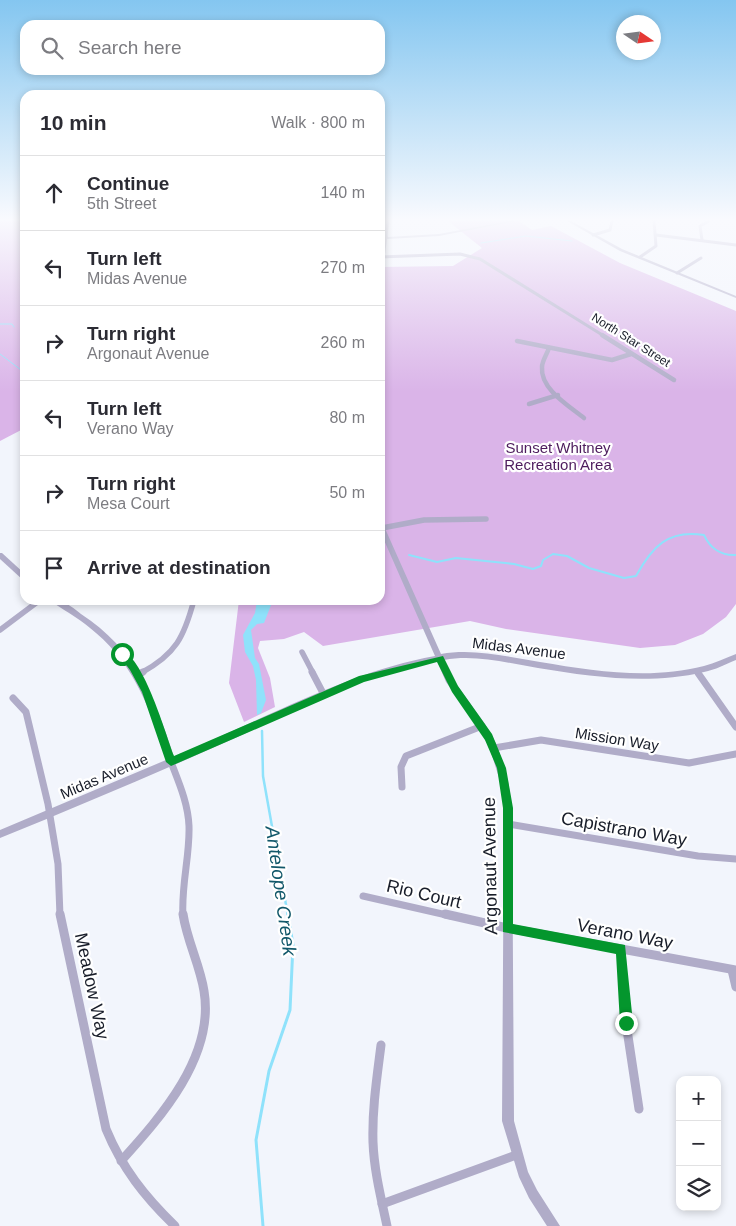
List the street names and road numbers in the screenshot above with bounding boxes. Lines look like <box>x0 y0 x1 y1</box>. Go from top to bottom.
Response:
street label: North Star Street <box>589 310 673 370</box>
street label: Midas Avenue <box>471 634 567 662</box>
street label: Mission Way <box>574 724 661 754</box>
street label: Midas Avenue <box>57 750 151 802</box>
street label: Argonaut Avenue <box>479 797 501 935</box>
street label: Capistrano Way <box>560 808 688 850</box>
street label: Rio Court <box>385 876 463 912</box>
street label: Verano Way <box>575 915 675 953</box>
street label: Meadow Way <box>71 931 113 1041</box>

